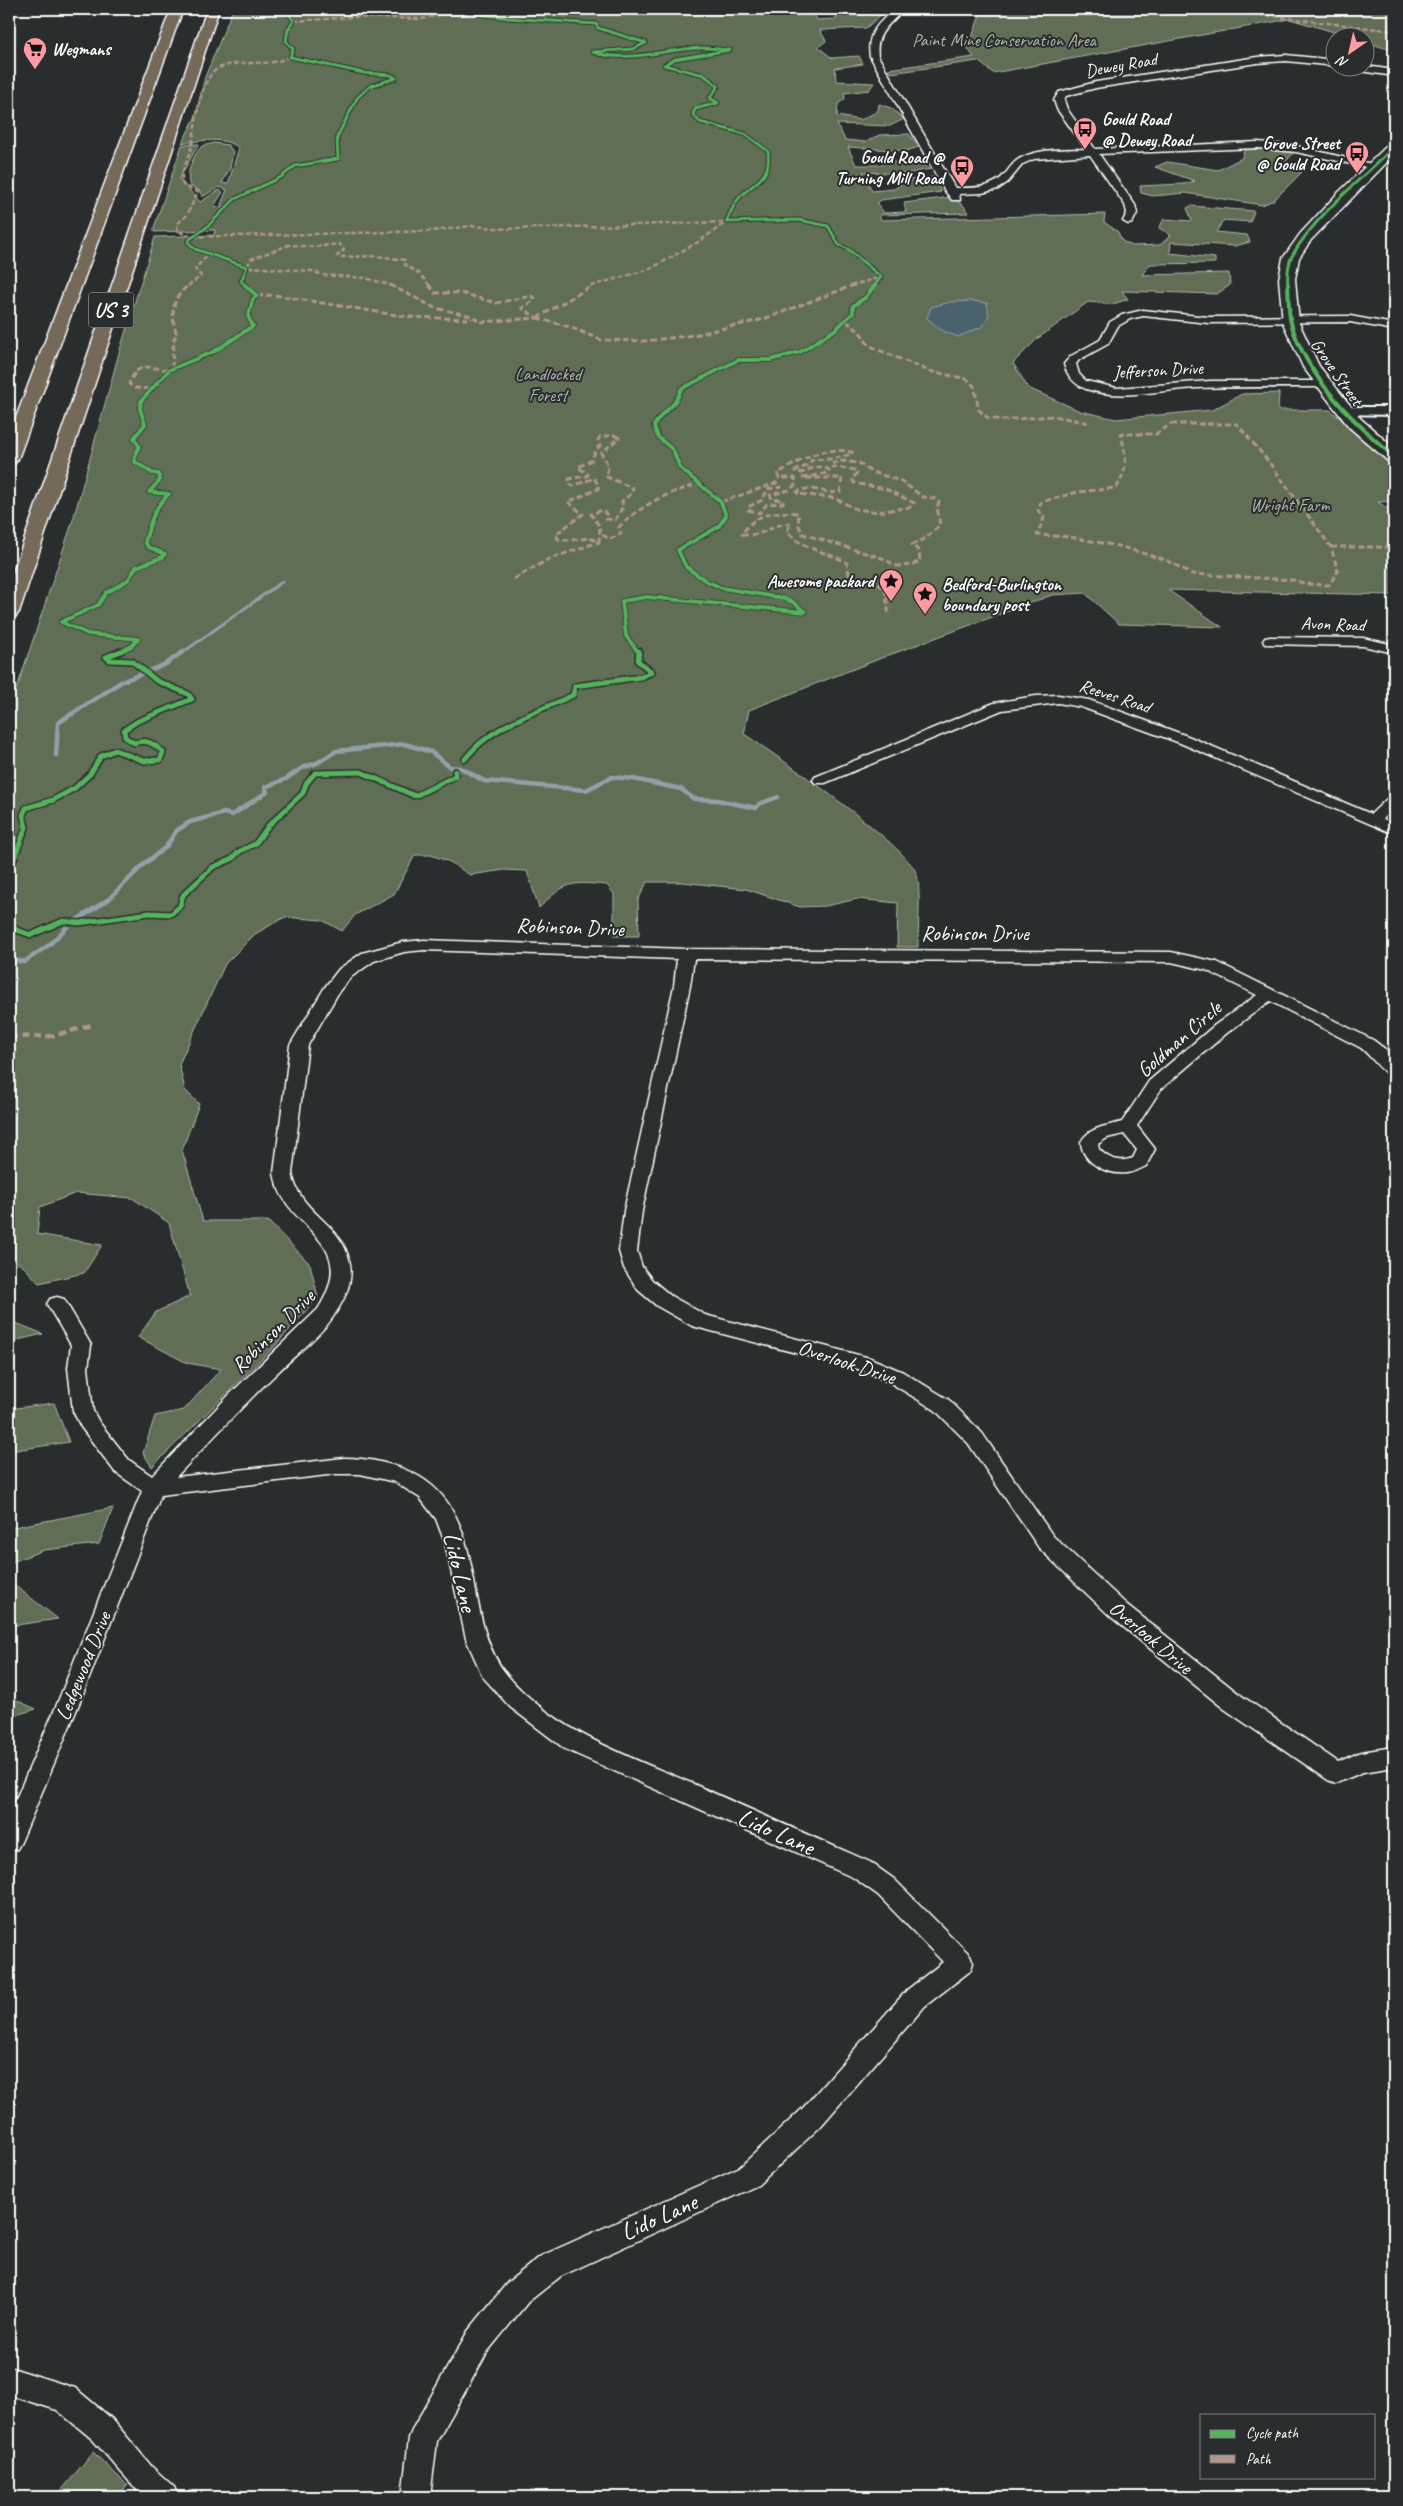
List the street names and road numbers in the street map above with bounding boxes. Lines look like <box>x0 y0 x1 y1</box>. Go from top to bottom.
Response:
street label: Dewey Road <box>1083 47 1161 82</box>
road number: US 3 <box>88 292 134 328</box>
street label: Grove Street <box>1306 334 1369 411</box>
street label: Jefferson Drive <box>1112 357 1205 383</box>
street label: Avon Road <box>1301 612 1368 636</box>
street label: Reeves Road <box>1077 674 1156 719</box>
street label: Robinson Drive <box>516 912 625 942</box>
street label: Robinson Drive <box>921 920 1030 946</box>
street label: Goldman Circle <box>1131 994 1228 1083</box>
street label: Robinson Drive <box>226 1283 321 1378</box>
street label: Overlook Drive <box>795 1334 900 1390</box>
street label: Lido Lane <box>435 1529 485 1617</box>
street label: Overlook Drive <box>1104 1595 1199 1680</box>
street label: Ledgewood Drive <box>49 1607 117 1724</box>
street label: Lido Lane <box>733 1801 821 1864</box>
street label: Lido Lane <box>616 2185 704 2248</box>

